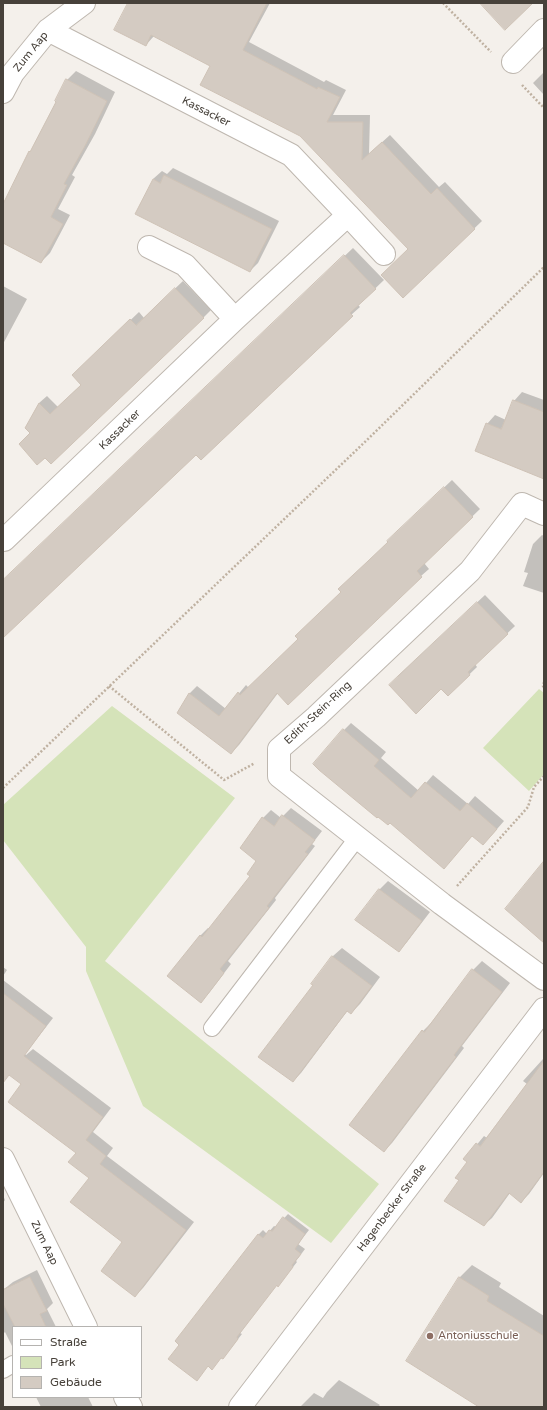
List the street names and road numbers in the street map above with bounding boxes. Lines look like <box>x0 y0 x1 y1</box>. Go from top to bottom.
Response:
street label: Zum Aap <box>11 29 51 75</box>
street label: Kassacker <box>180 94 232 130</box>
street label: Kassacker <box>97 407 143 453</box>
street label: Edith-Stein-Ring <box>282 679 354 747</box>
street label: Hagenbecker Straße <box>355 1161 429 1255</box>
street label: Zum Aap <box>28 1219 60 1267</box>

